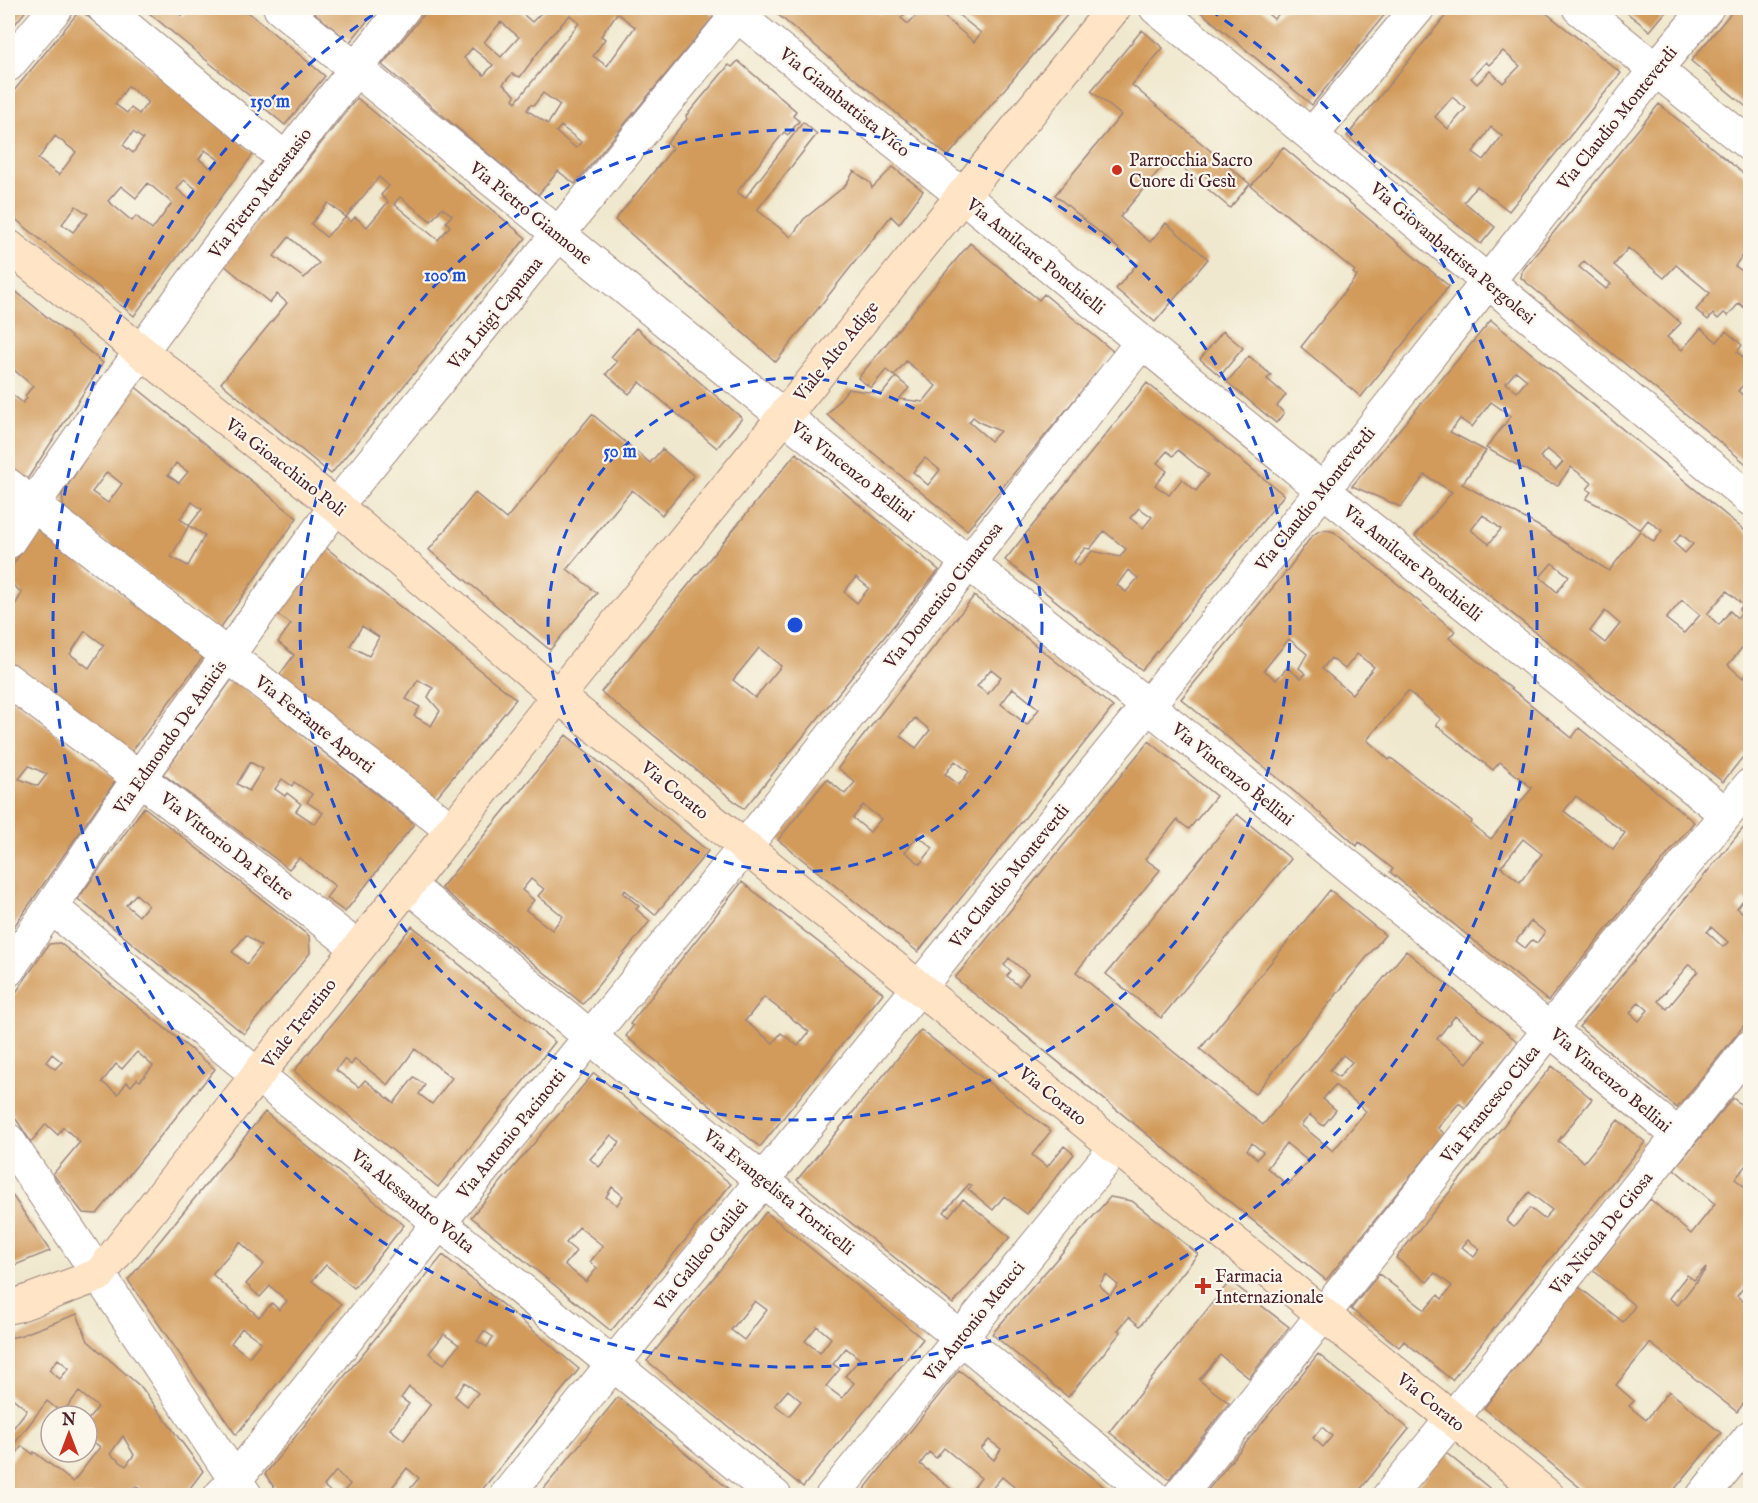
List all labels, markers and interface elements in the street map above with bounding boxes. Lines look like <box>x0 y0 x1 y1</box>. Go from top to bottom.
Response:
street label: Via Claudio Monteverdi <box>1552 42 1683 196</box>
street label: Via Giambattista Vico <box>773 43 914 163</box>
text: 150 m <box>250 91 290 114</box>
street label: Via Pietro Metastasio <box>204 124 318 265</box>
place label: Parrocchia Sacro Cuore di Gesù <box>1129 150 1253 194</box>
street label: Via Pietro Giannone <box>463 157 596 271</box>
marker: Parrocchia Sacro Cuore di Gesù <box>1110 163 1124 177</box>
street label: Via Giovanbattista Pergolesi <box>1364 177 1540 330</box>
street label: Via Amilcare Ponchielli <box>960 193 1110 321</box>
street label: Via Luigi Capuana <box>443 253 549 376</box>
text: 100 m <box>424 265 466 288</box>
street label: Viale Alto Adige <box>789 297 885 408</box>
street label: Via Gioacchino Poli <box>219 413 350 523</box>
street label: Via Vincenzo Bellini <box>785 416 919 528</box>
street label: Via Claudio Monteverdi <box>1250 423 1381 577</box>
text: 50 m <box>603 441 637 464</box>
street label: Via Amilcare Ponchielli <box>1337 500 1487 628</box>
street label: Via Domenico Cimarosa <box>879 518 1009 675</box>
centre of rings <box>785 615 805 635</box>
street label: Via Edmondo De Amicis <box>109 656 233 820</box>
street label: Via Ferrante Aporti <box>249 671 379 779</box>
street label: Via Vincenzo Bellini <box>1165 718 1298 832</box>
street label: Via Corato <box>635 756 713 826</box>
street label: Via Vittorio Da Feltre <box>154 787 298 907</box>
street label: Via Claudio Monteverdi <box>944 800 1075 954</box>
street label: Viale Trentino <box>257 974 343 1074</box>
street label: Via Vincenzo Bellini <box>1544 1023 1676 1139</box>
street label: Via Francesco Cilea <box>1436 1041 1546 1170</box>
street label: Via Corato <box>1013 1062 1091 1132</box>
street label: Via Antonio Pacinotti <box>452 1065 572 1205</box>
street label: Via Evangelista Torricelli <box>697 1125 858 1261</box>
street label: Via Alessandro Volta <box>345 1145 479 1259</box>
street label: Via Nicola De Giosa <box>1545 1168 1659 1301</box>
street label: Via Galileo Galilei <box>650 1195 754 1317</box>
street label: Via Antonio Meucci <box>919 1257 1031 1388</box>
place label: Farmacia Internazionale <box>1215 1266 1324 1310</box>
marker: Farmacia Internazionale <box>1196 1279 1210 1293</box>
street label: Via Corato <box>1391 1368 1469 1438</box>
north arrow <box>39 1404 99 1464</box>
text: N <box>61 1411 76 1431</box>

